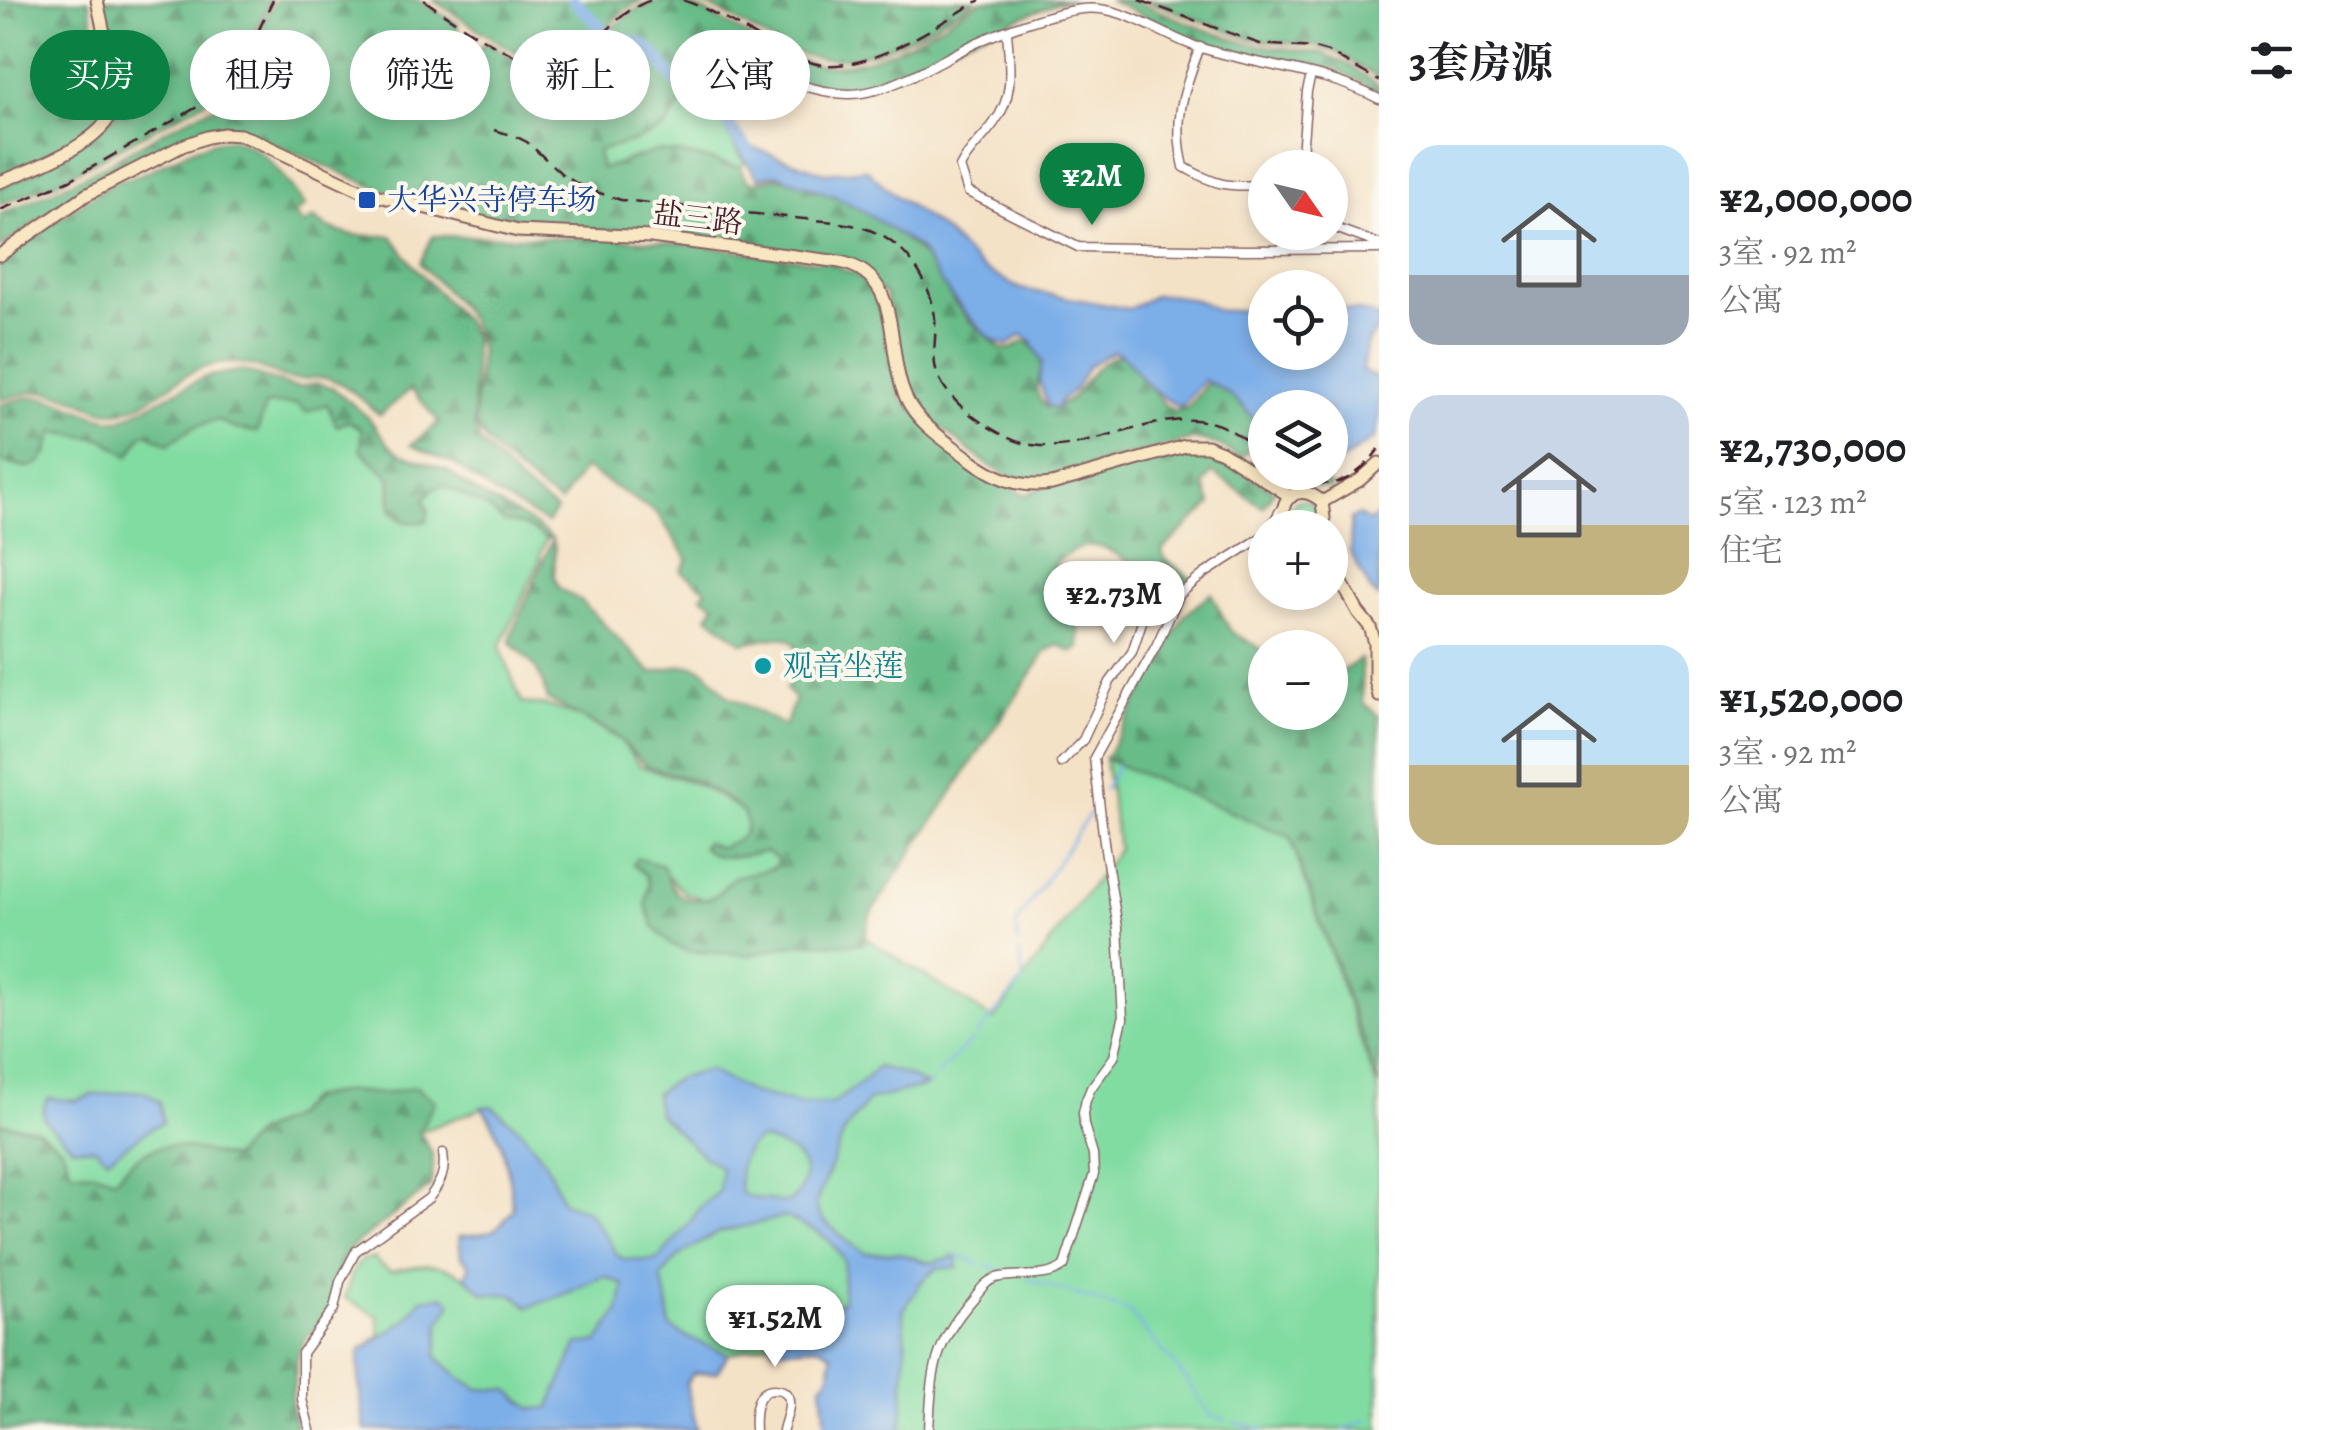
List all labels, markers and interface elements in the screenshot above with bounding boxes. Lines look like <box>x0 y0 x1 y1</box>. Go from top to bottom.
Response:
chip: 买房 <box>30 30 170 120</box>
chip: 租房 <box>190 30 330 120</box>
chip: 筛选 <box>350 30 490 120</box>
chip: 新上 <box>510 30 650 120</box>
chip: 公寓 <box>670 30 810 120</box>
icon: filters <box>2244 33 2299 88</box>
text: 3套房源 <box>1409 34 1553 91</box>
pin: ¥2M <box>1044 143 1140 228</box>
north arrow <box>1248 150 1348 250</box>
map controls <box>1248 150 1348 730</box>
text: ¥2M <box>1062 153 1122 197</box>
text: ¥2,000,000 <box>1719 169 1913 226</box>
place label: 大华兴寺停车场 <box>387 180 597 220</box>
icon: home <box>1489 185 1609 305</box>
marker: 大华兴寺停车场 <box>356 189 378 211</box>
street label: 盐三路 <box>651 193 745 243</box>
text: 3室 · 92 m² <box>1719 230 1857 274</box>
button: locate <box>1248 270 1348 370</box>
text: 公寓 <box>1719 278 1783 322</box>
button: layers <box>1248 390 1348 490</box>
text: ¥2,730,000 <box>1719 419 1907 476</box>
icon: home <box>1489 435 1609 555</box>
text: 5室 · 123 m² <box>1719 480 1867 524</box>
button: + <box>1248 510 1348 610</box>
text: 住宅 <box>1719 528 1783 572</box>
pin: ¥2.73M <box>1033 561 1195 646</box>
text: ¥2.73M <box>1066 571 1162 615</box>
button: − <box>1248 630 1348 730</box>
place label: 观音坐莲 <box>783 646 903 686</box>
marker: 观音坐莲 <box>752 655 774 677</box>
text: ¥1,520,000 <box>1719 669 1903 726</box>
icon: home <box>1489 685 1609 805</box>
text: 3室 · 92 m² <box>1719 730 1857 774</box>
text: 公寓 <box>1719 778 1783 822</box>
pin: ¥1.52M <box>694 1285 856 1370</box>
text: ¥1.52M <box>728 1295 822 1339</box>

